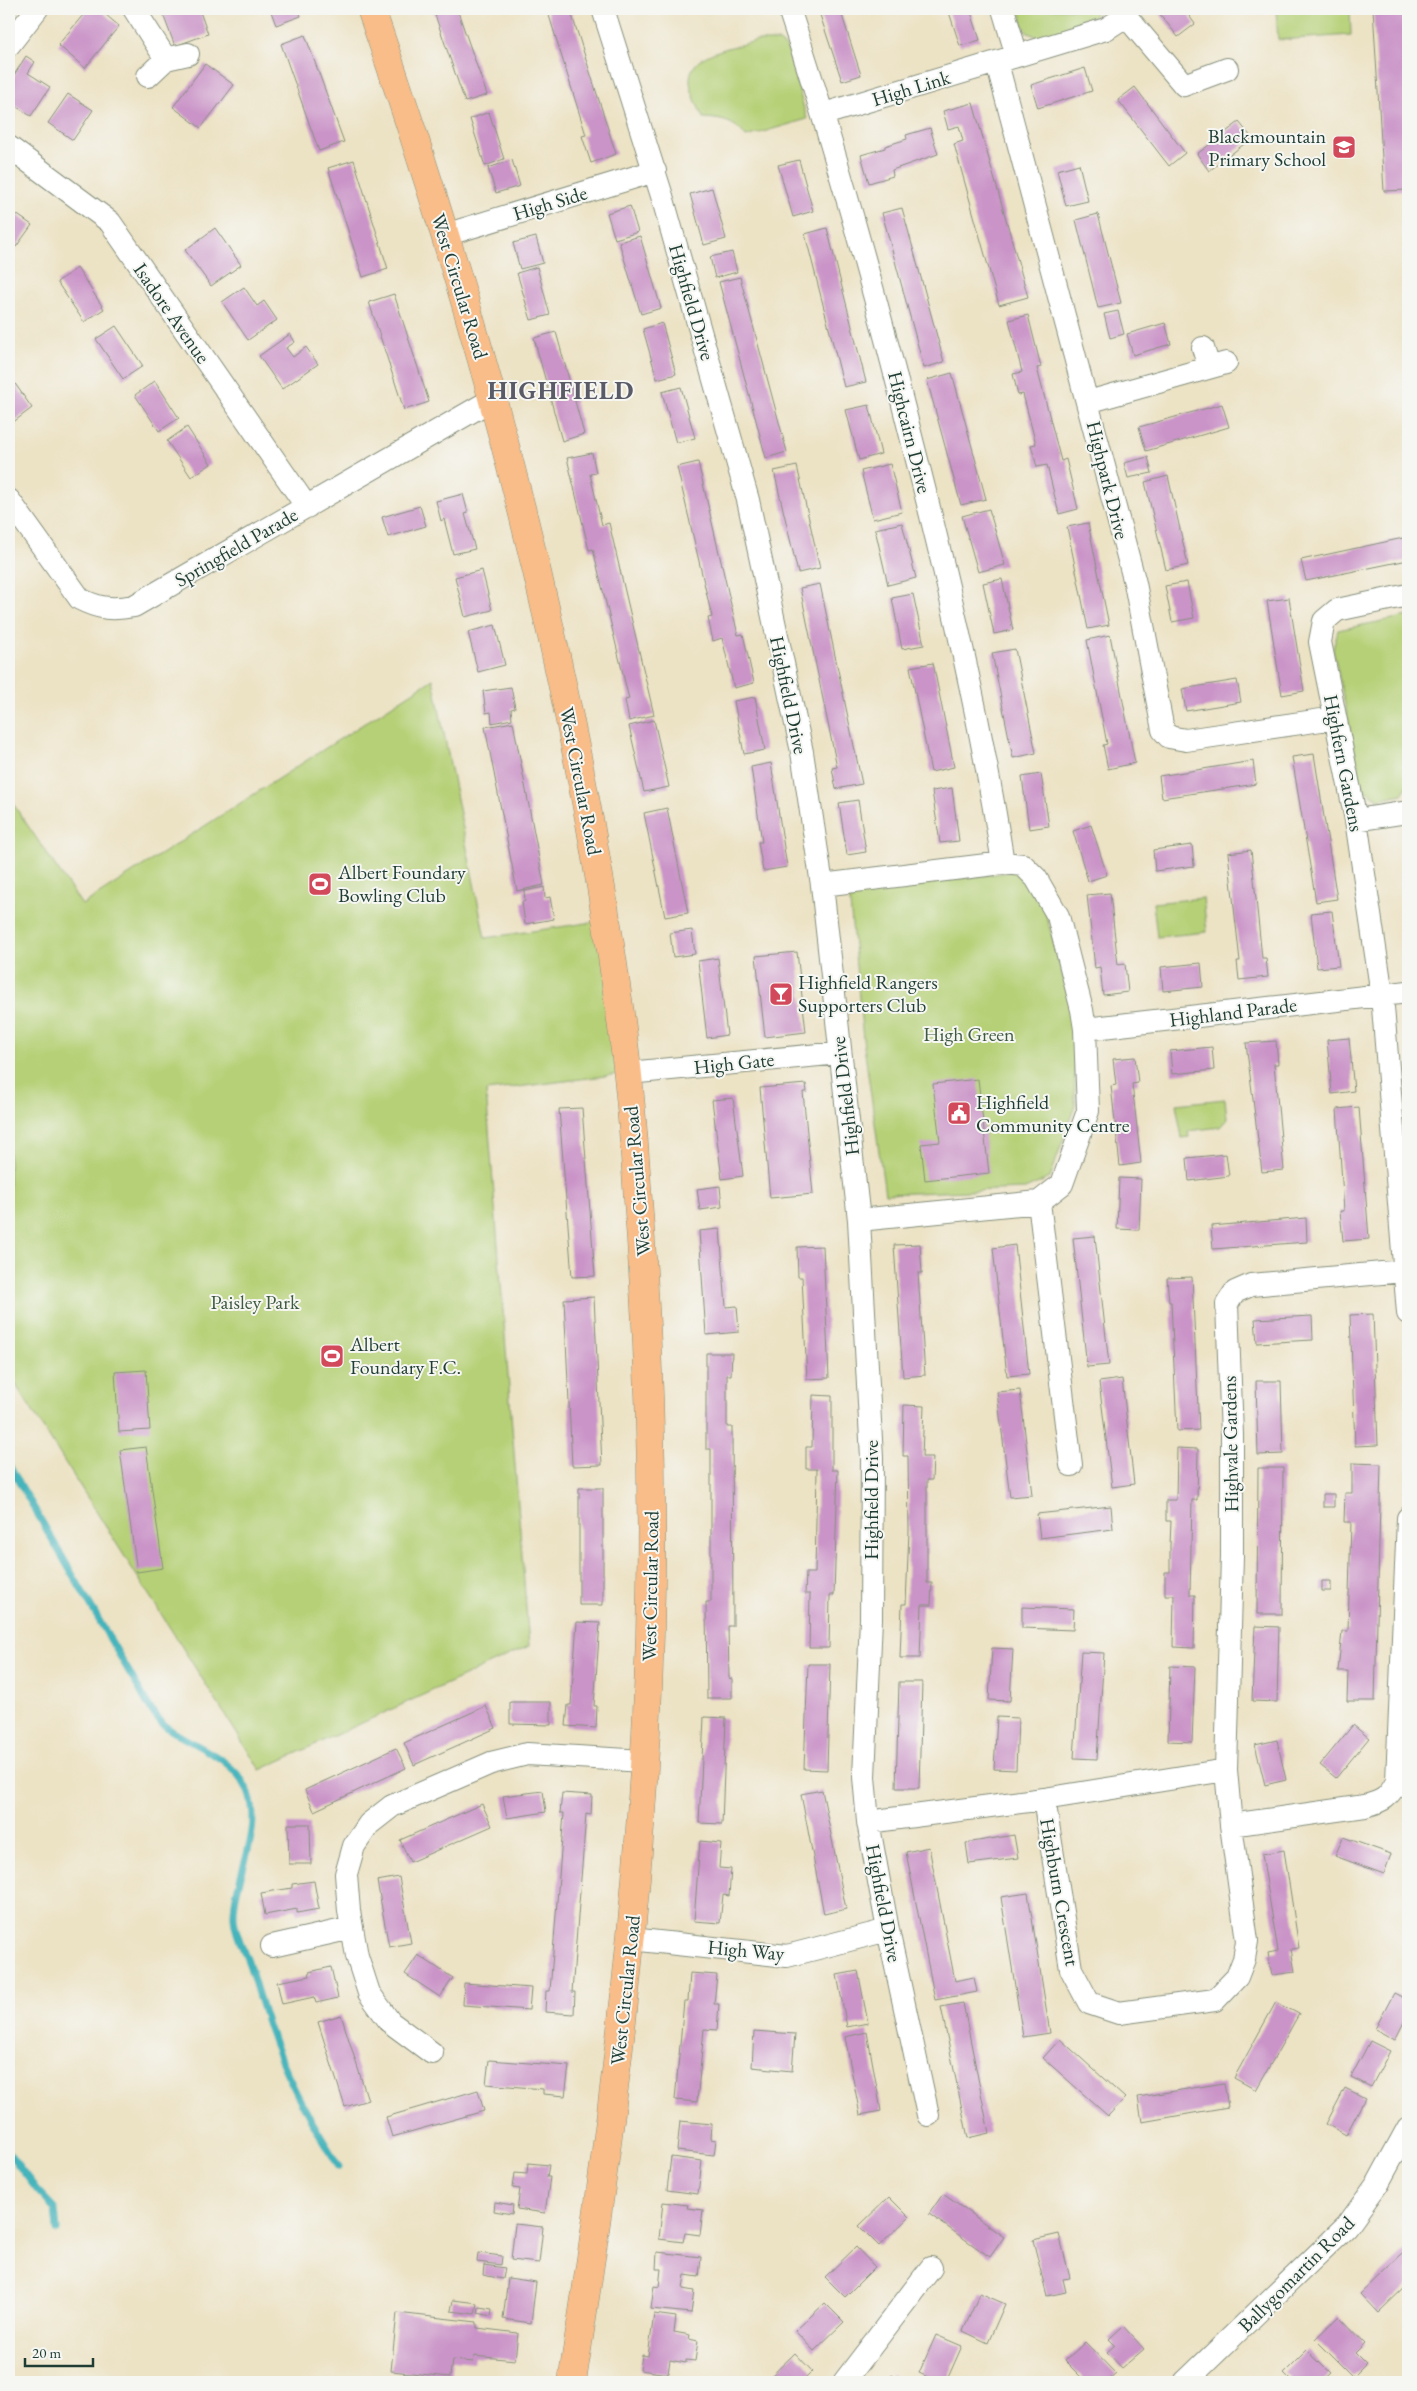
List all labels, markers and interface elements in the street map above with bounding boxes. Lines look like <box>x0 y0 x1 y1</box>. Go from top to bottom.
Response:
street label: High Link <box>869 64 954 112</box>
place label: Blackmountain Primary School <box>1208 123 1326 172</box>
school or university icon: Blackmountain Primary School <box>1331 134 1357 160</box>
street label: High Side <box>510 179 590 227</box>
street label: West Circular Road <box>426 210 495 363</box>
street label: Highfield Drive <box>663 241 721 363</box>
street label: Isadore Avenue <box>128 258 216 369</box>
street label: Highcairn Drive <box>882 368 938 496</box>
district label: HIGHFIELD <box>487 374 635 406</box>
street label: Highpark Drive <box>1081 418 1135 542</box>
street label: Springfield Parade <box>170 501 303 593</box>
street label: Highfield Drive <box>764 634 814 757</box>
street label: Highfern Gardens <box>1318 692 1370 834</box>
street label: West Circular Road <box>554 705 608 858</box>
place label: Albert Foundary Bowling Club <box>337 859 466 908</box>
sports icon: Albert Foundary Bowling Club <box>307 871 333 897</box>
place label: Highfield Rangers Supporters Club <box>798 969 938 1018</box>
bar icon: Highfield Rangers Supporters Club <box>768 981 794 1007</box>
street label: Highland Parade <box>1168 991 1298 1033</box>
park label: High Green <box>923 1021 1015 1047</box>
street label: Highfield Drive <box>825 1035 865 1157</box>
street label: High Gate <box>692 1046 776 1080</box>
place label: Highfield Community Centre <box>976 1089 1130 1138</box>
public building icon: Highfield Community Centre <box>946 1100 972 1126</box>
street label: West Circular Road <box>617 1104 657 1257</box>
park label: Paisley Park <box>211 1289 300 1315</box>
place label: Albert Foundary F.C. <box>349 1331 461 1380</box>
sports icon: Albert Foundary F.C. <box>319 1343 345 1369</box>
street label: Highvale Gardens <box>1216 1375 1244 1513</box>
street label: Highfield Drive <box>858 1440 884 1560</box>
street label: West Circular Road <box>636 1510 664 1662</box>
street label: Highburn Crescent <box>1034 1816 1086 1969</box>
street label: Highfield Drive <box>860 1842 908 1965</box>
street label: West Circular Road <box>604 1913 646 2066</box>
street label: High Way <box>707 1934 786 1966</box>
street label: Ballygomartin Road <box>1232 2210 1360 2338</box>
scale bar <box>25 2336 92 2368</box>
text: 20 m <box>32 2343 61 2362</box>

